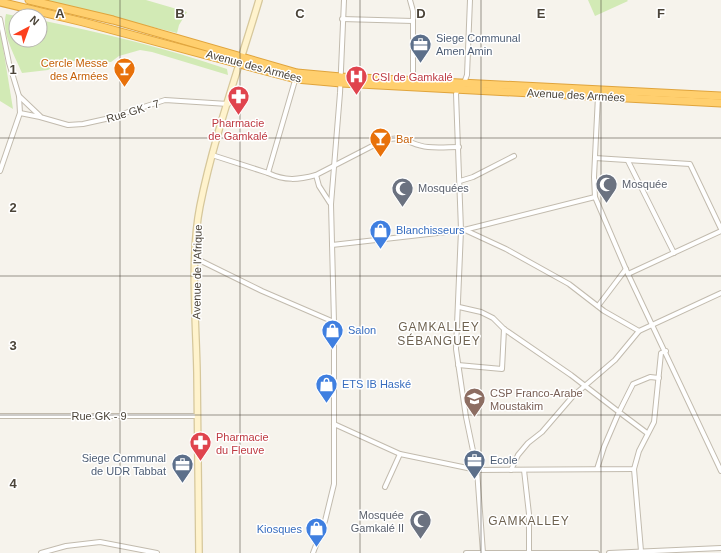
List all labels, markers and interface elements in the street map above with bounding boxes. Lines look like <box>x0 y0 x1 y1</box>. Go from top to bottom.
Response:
text: A <box>55 6 65 21</box>
text: B <box>175 6 185 21</box>
text: C <box>295 6 305 21</box>
text: D <box>416 6 426 21</box>
text: E <box>537 6 546 21</box>
text: F <box>657 6 665 21</box>
north arrow <box>8 8 48 48</box>
text: N <box>28 13 42 28</box>
office icon: Siege Communal Amen Amin <box>408 31 434 64</box>
place label: Siege Communal Amen Amin <box>436 32 520 57</box>
street label: Avenue des Armées <box>205 47 303 85</box>
bar icon: Cercle Messe des Armées <box>111 56 137 89</box>
place label: Cercle Messe des Armées <box>41 57 108 82</box>
text: 1 <box>9 62 17 77</box>
hospital icon: CSI de Gamkalé <box>343 64 369 97</box>
place label: CSI de Gamkalé <box>372 71 453 83</box>
pharmacy icon: Pharmacie de Gamkalé <box>225 84 251 117</box>
street label: Avenue des Armées <box>527 86 626 104</box>
street label: Rue GK - 7 <box>105 97 161 125</box>
place label: Pharmacie de Gamkalé <box>208 117 268 142</box>
bar icon: Bar <box>367 126 393 159</box>
place label: Bar <box>396 133 413 145</box>
mosque icon: Mosquée <box>593 171 619 204</box>
mosque icon: Mosquées <box>389 175 415 208</box>
place label: Mosquée <box>622 178 667 190</box>
place label: Mosquées <box>418 182 469 194</box>
text: 2 <box>9 200 17 215</box>
shop icon: Blanchisseurs <box>368 217 394 250</box>
street label: Avenue de l'Afrique <box>190 224 204 320</box>
place label: Blanchisseurs <box>396 224 465 236</box>
shop icon: Salon <box>319 317 345 350</box>
district label: GAMKALLEY SÉBANGUEY <box>397 320 481 348</box>
place label: Salon <box>348 324 376 336</box>
text: 3 <box>9 338 17 353</box>
shop icon: ETS IB Haské <box>314 371 340 404</box>
place label: ETS IB Haské <box>342 378 411 390</box>
school or university icon: CSP Franco-Arabe Moustakim <box>462 386 488 419</box>
place label: CSP Franco-Arabe Moustakim <box>490 387 583 412</box>
street label: Rue GK - 9 <box>71 410 127 422</box>
pharmacy icon: Pharmacie du Fleuve <box>188 430 214 463</box>
place label: Pharmacie du Fleuve <box>216 431 269 456</box>
office icon: Ecole <box>461 447 487 480</box>
office icon: Siege Communal de UDR Tabbat <box>169 451 195 484</box>
place label: Siege Communal de UDR Tabbat <box>82 452 166 477</box>
place label: Ecole <box>490 454 518 466</box>
text: 4 <box>9 476 17 491</box>
mosque icon: Mosquée Gamkalé II <box>407 508 433 541</box>
place label: Mosquée Gamkalé II <box>351 509 404 534</box>
district label: GAMKALLEY <box>488 514 570 528</box>
shop icon: Kiosques <box>304 516 330 549</box>
place label: Kiosques <box>257 523 302 535</box>

